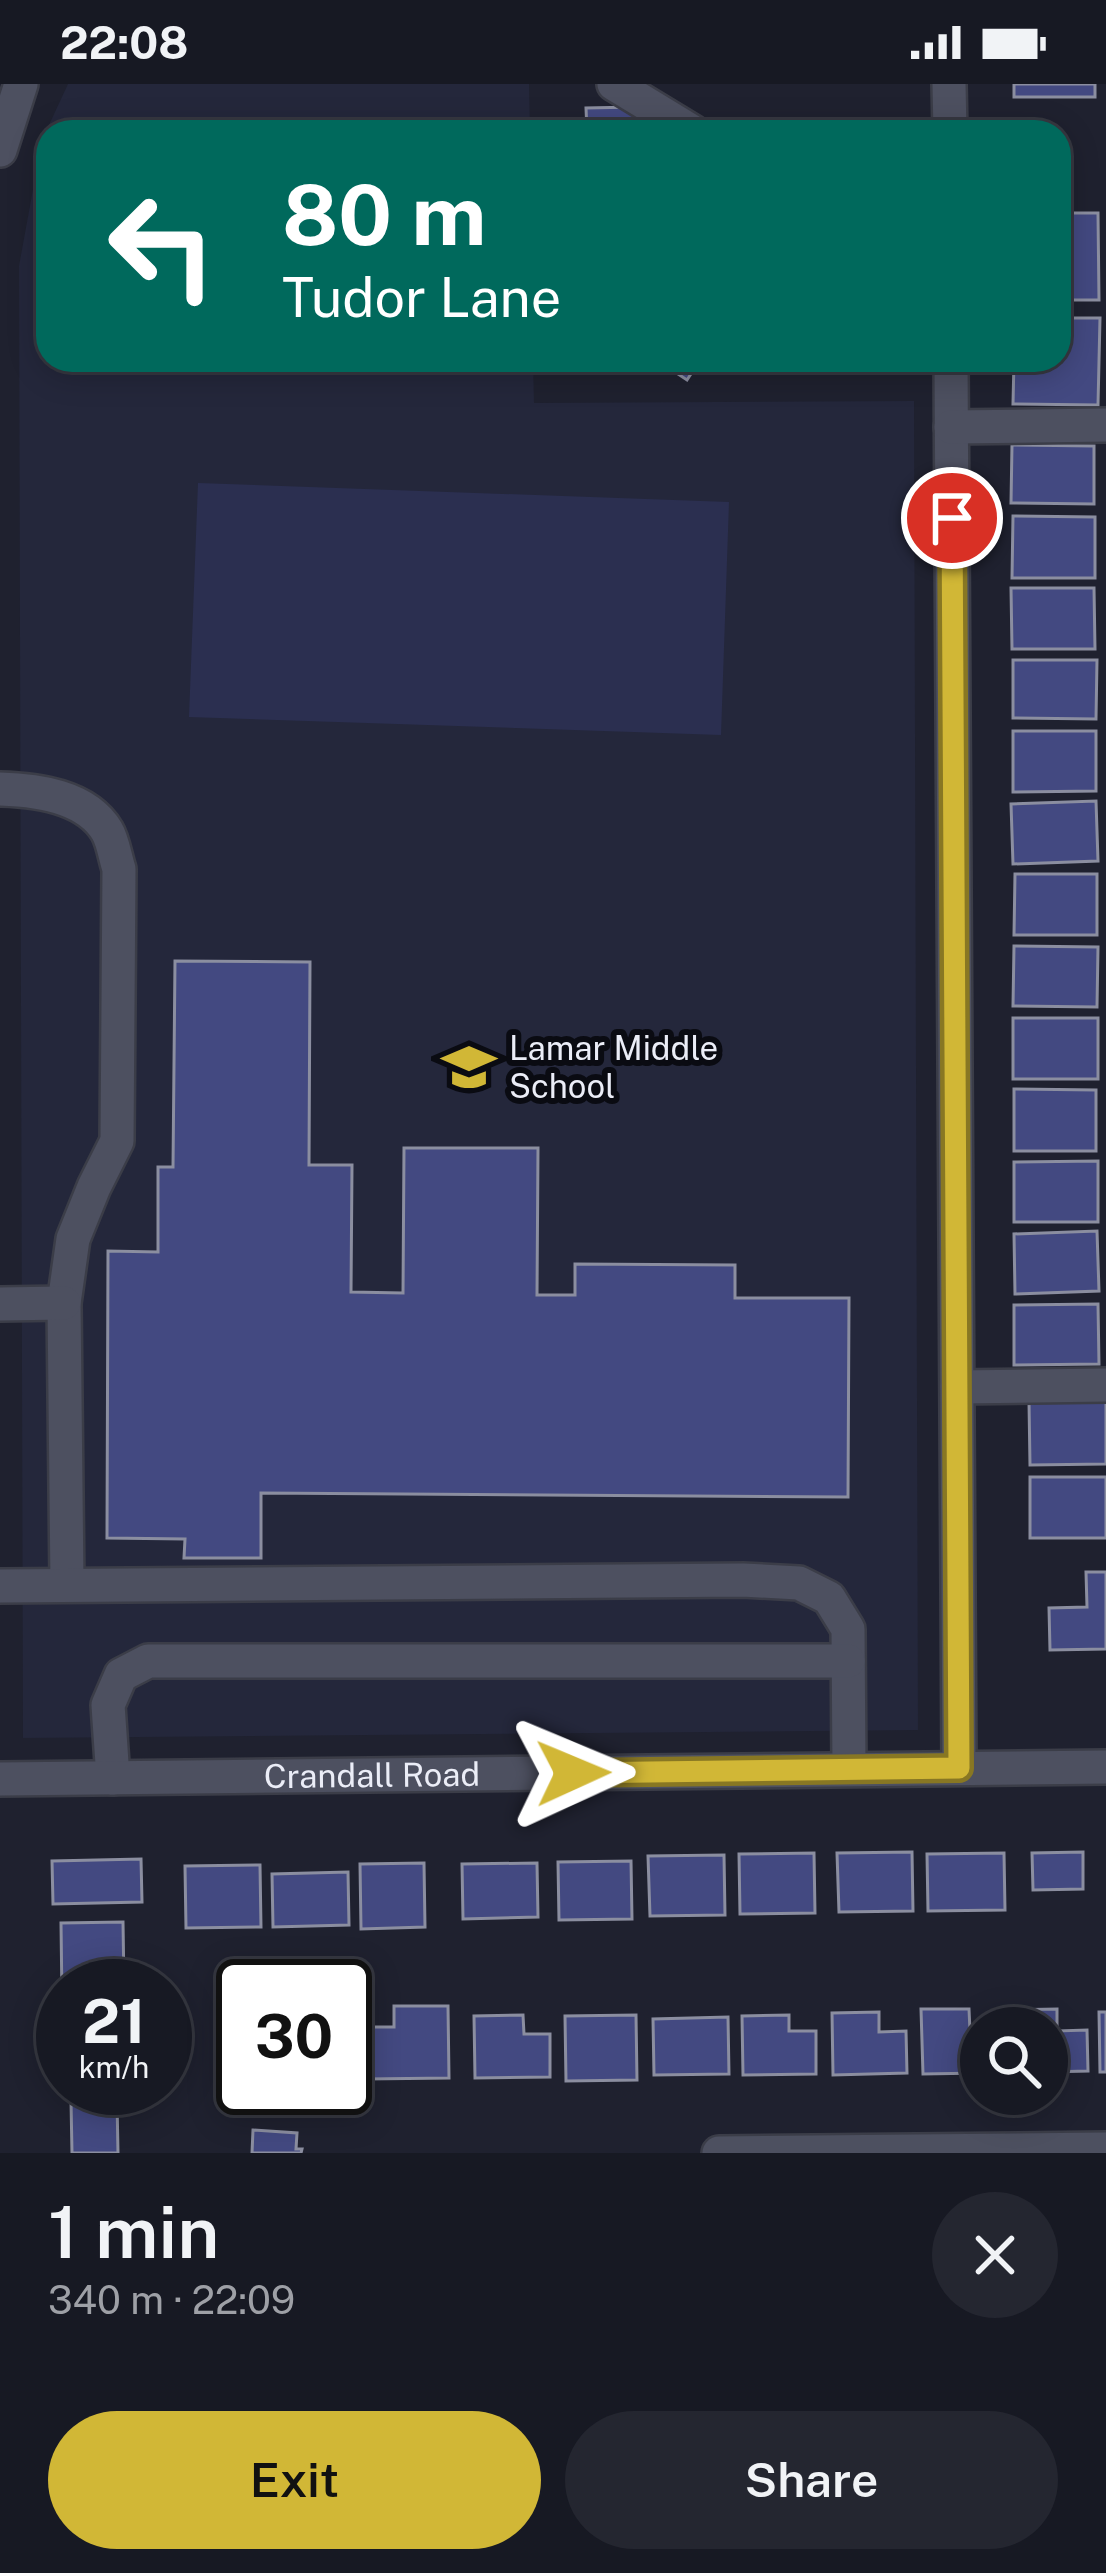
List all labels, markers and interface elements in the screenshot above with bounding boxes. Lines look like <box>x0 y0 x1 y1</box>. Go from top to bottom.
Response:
text: 22:08 <box>60 16 188 69</box>
text: 80 m <box>282 165 486 264</box>
icon: left <box>84 168 240 324</box>
text: Tudor Lane <box>282 266 561 329</box>
pin <box>901 467 1003 569</box>
icon: arrive <box>919 485 985 551</box>
place label: Lamar Middle School <box>509 1029 718 1105</box>
school or university icon: Lamar Middle School <box>440 1038 498 1096</box>
position arrow <box>510 1710 636 1836</box>
street label: Crandall Road <box>264 1755 480 1795</box>
speed limit sign: 30 <box>216 1959 372 2115</box>
text: 21 <box>82 1986 146 2057</box>
map controls <box>960 2007 1068 2115</box>
button: search <box>960 2007 1068 2115</box>
text: km/h <box>79 2049 149 2085</box>
text: 1 min <box>48 2190 219 2274</box>
button: close <box>932 2192 1058 2318</box>
text: 340 m · 22:09 <box>48 2277 295 2323</box>
button: Exit <box>48 2411 541 2549</box>
button: Share <box>565 2411 1058 2549</box>

